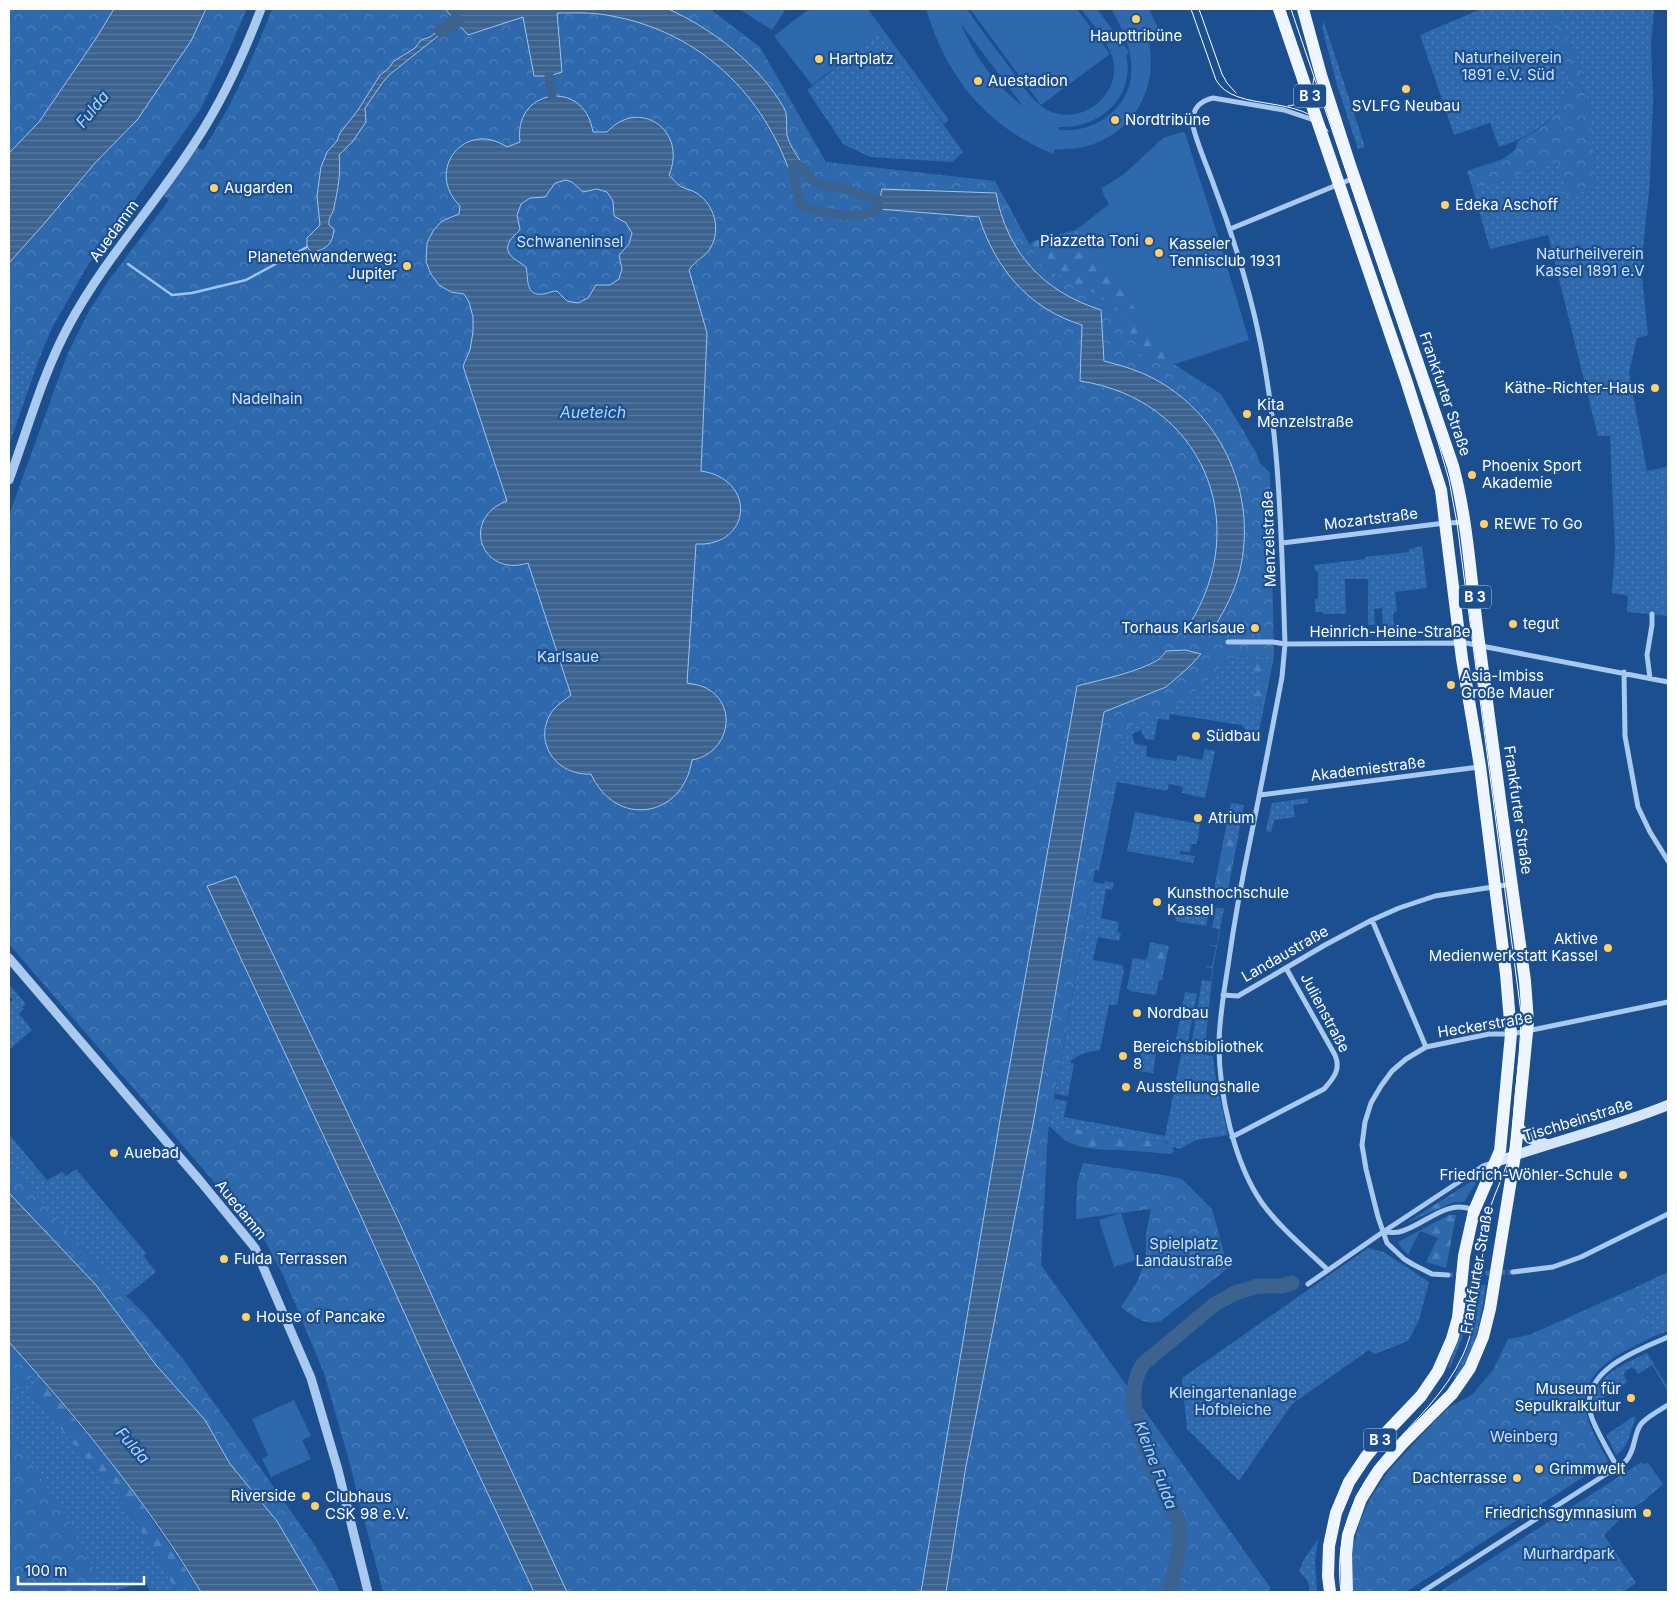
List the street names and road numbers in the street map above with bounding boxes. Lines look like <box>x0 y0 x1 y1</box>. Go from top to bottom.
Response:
road number: B 3 <box>1294 84 1326 108</box>
street label: Auedamm <box>85 196 142 265</box>
street label: Frankfurter Straße <box>1415 329 1476 458</box>
street label: Menzelstraße <box>1257 490 1280 588</box>
street label: Mozartstraße <box>1323 503 1419 534</box>
road number: B 3 <box>1459 586 1491 608</box>
street label: Heinrich-Heine-Straße <box>1310 622 1470 641</box>
street label: Frankfurter Straße <box>1500 744 1537 876</box>
street label: Akademiestraße <box>1310 752 1426 785</box>
street label: Landaustraße <box>1238 921 1332 986</box>
street label: Julienstraße <box>1297 970 1354 1056</box>
street label: Heckerstraße <box>1436 1008 1534 1041</box>
street label: Tischbeinstraße <box>1521 1094 1635 1145</box>
street label: Auedamm <box>211 1176 271 1244</box>
street label: Frankfurter Straße <box>1456 1204 1497 1335</box>
road number: B 3 <box>1364 1428 1396 1452</box>

